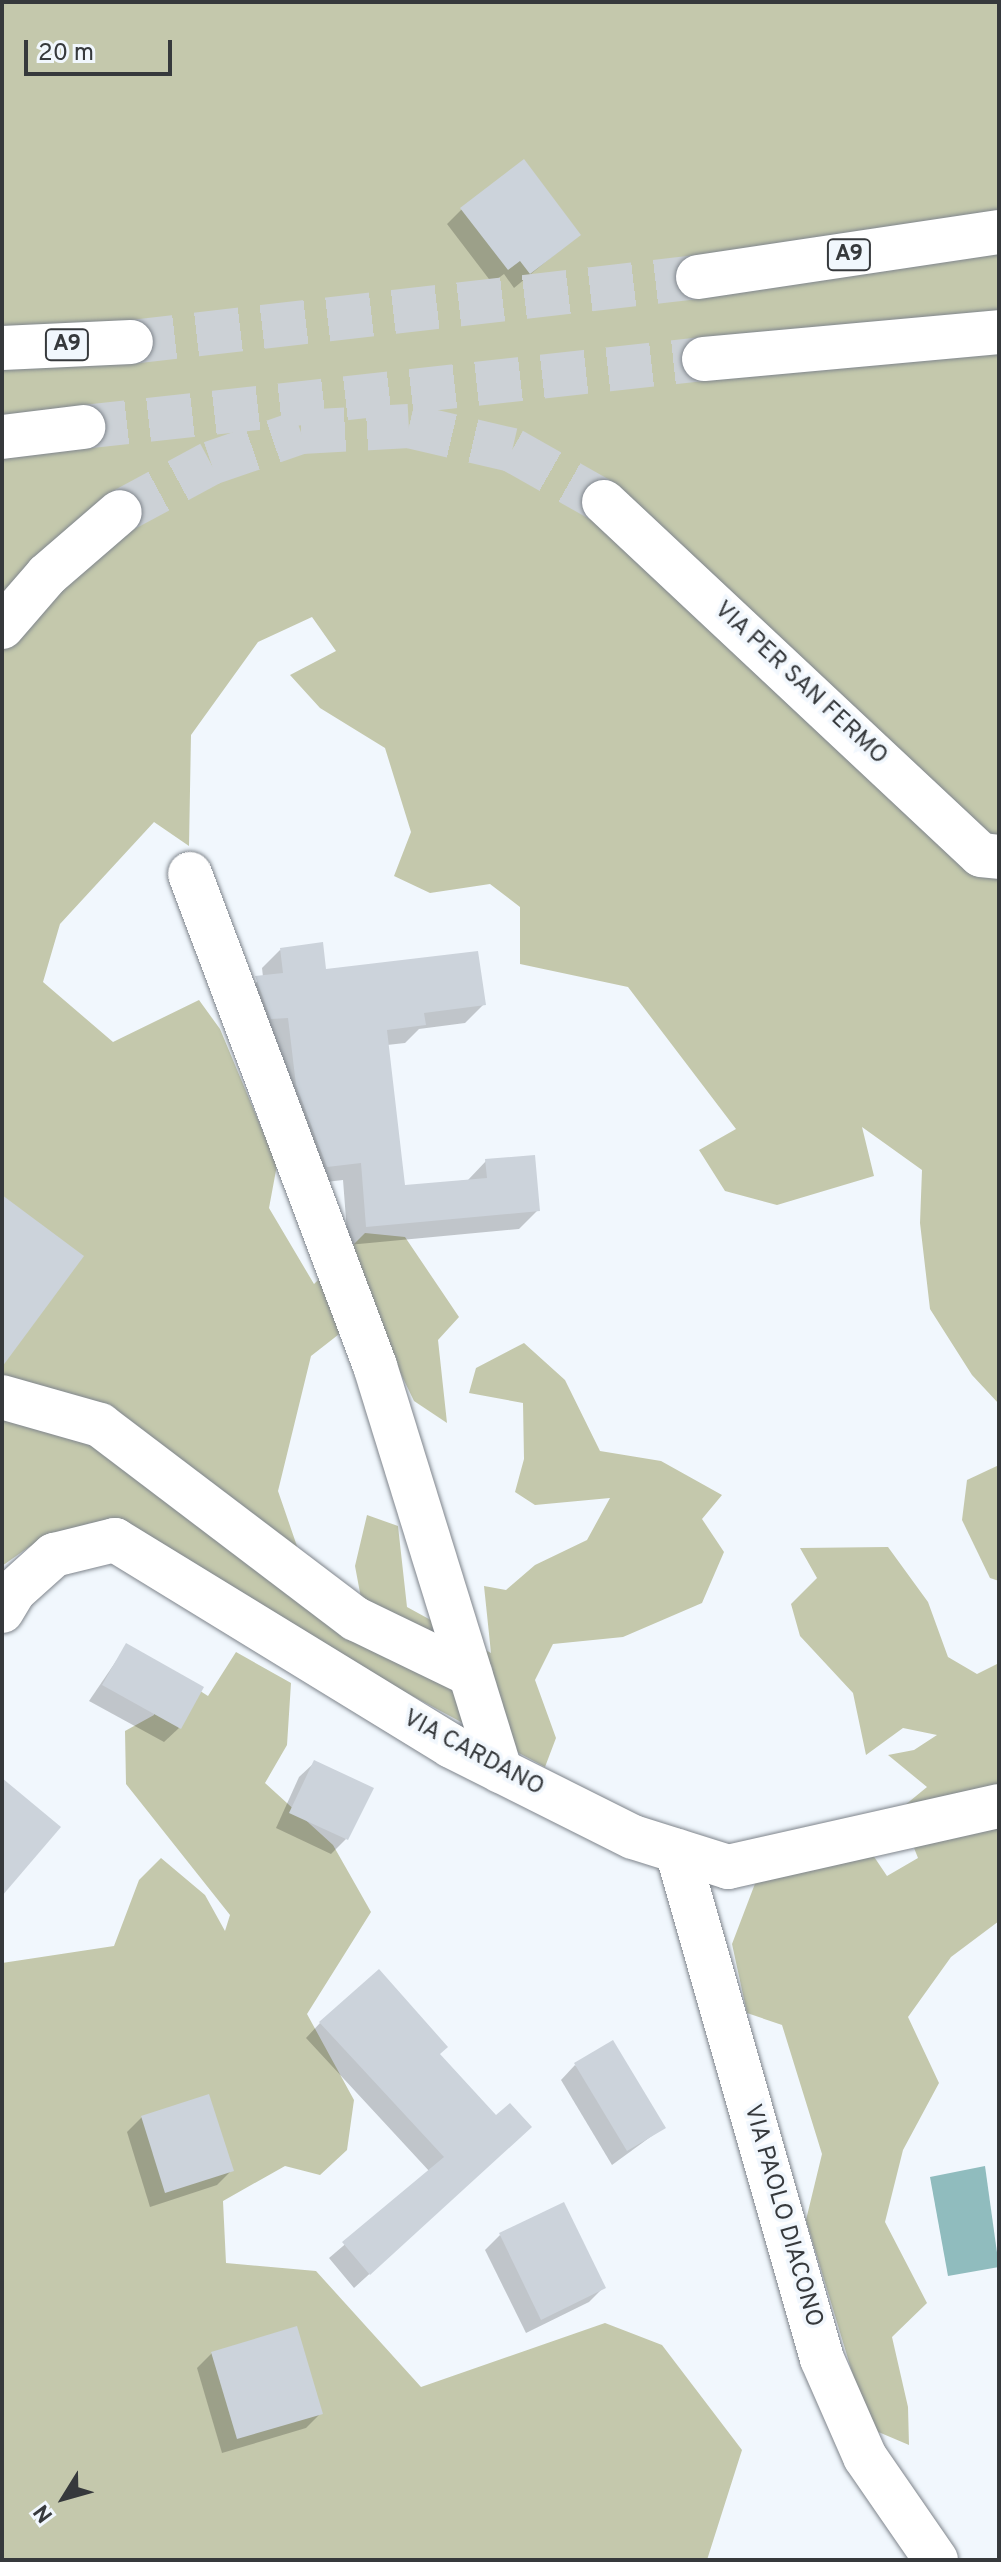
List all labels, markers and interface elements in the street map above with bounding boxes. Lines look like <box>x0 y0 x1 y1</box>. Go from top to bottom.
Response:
scale bar <box>28 24 176 74</box>
text: 20 m <box>38 39 94 69</box>
road number: A9 <box>825 237 873 273</box>
road number: A9 <box>43 327 91 363</box>
street label: VIA PER SAN FERMO <box>707 596 893 772</box>
street label: VIA CARDANO <box>397 1705 549 1803</box>
street label: VIA PAOLO DIACONO <box>736 2101 828 2331</box>
north arrow <box>24 2458 104 2538</box>
text: N <box>29 2498 60 2527</box>

